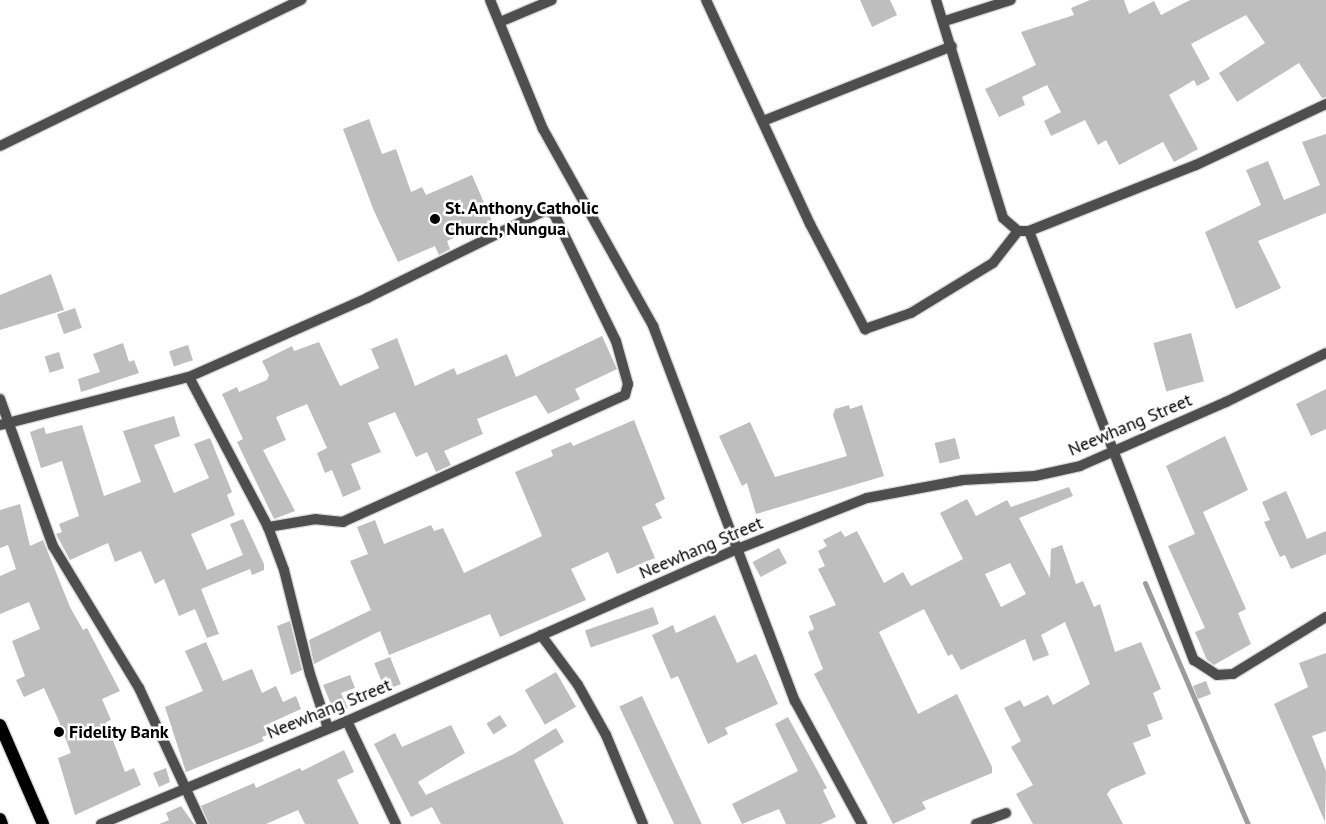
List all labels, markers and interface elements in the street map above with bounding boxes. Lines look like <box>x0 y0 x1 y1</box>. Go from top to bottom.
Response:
place label: St. Anthony Catholic Church, Nungua <box>445 198 602 240</box>
marker: St. Anthony Catholic Church, Nungua <box>429 213 441 225</box>
street label: Neewhang Street <box>1065 389 1195 461</box>
street label: Neewhang Street <box>636 512 766 584</box>
street label: Neewhang Street <box>264 674 394 744</box>
place label: Fidelity Bank <box>69 721 169 743</box>
marker: Fidelity Bank <box>53 726 65 738</box>

